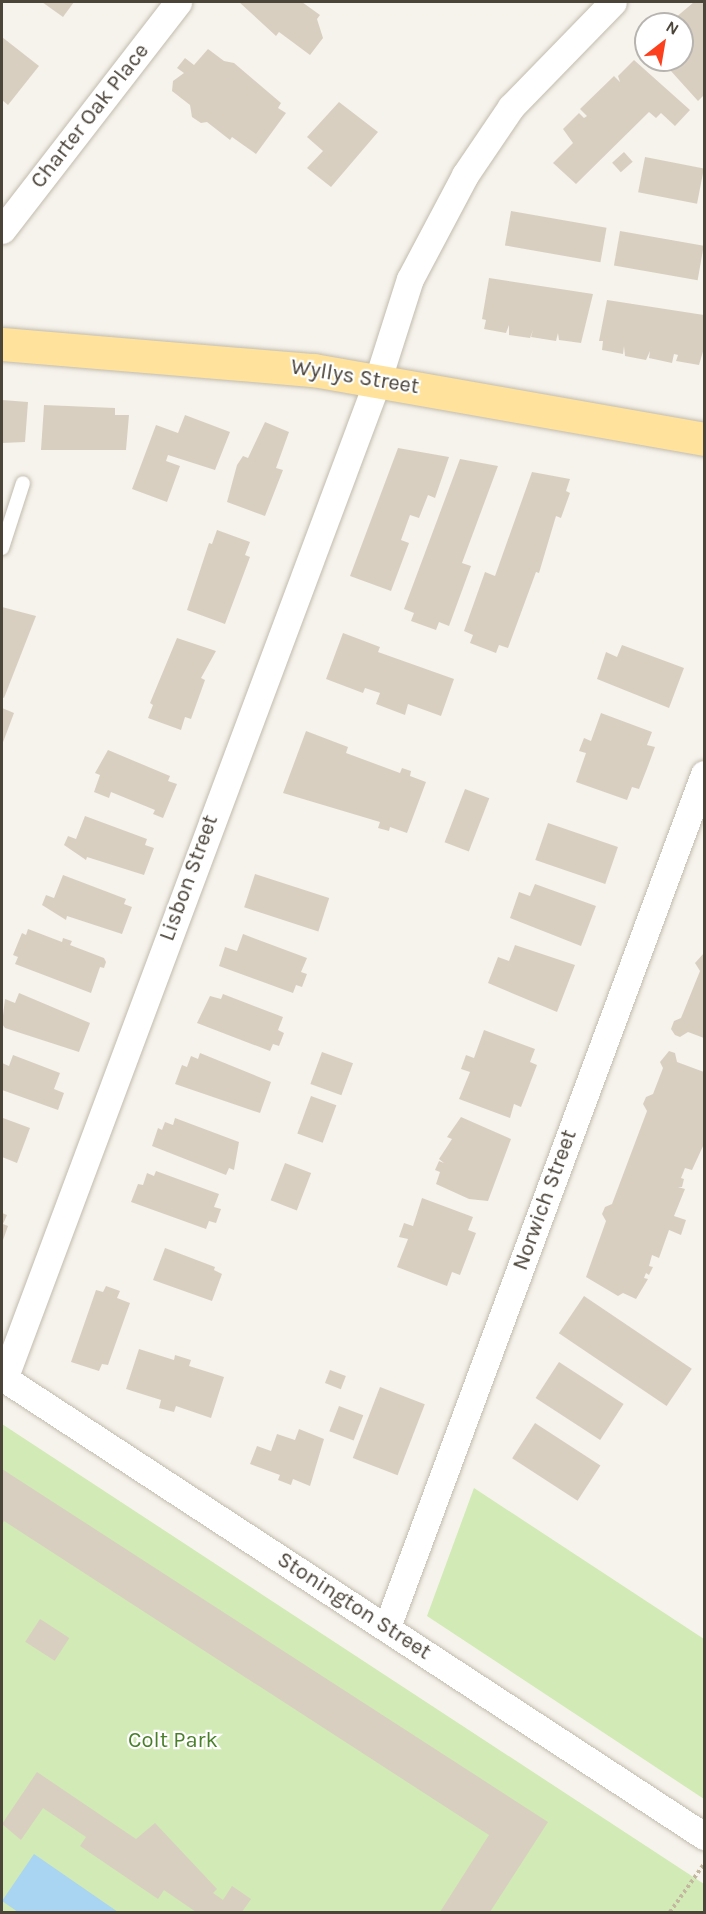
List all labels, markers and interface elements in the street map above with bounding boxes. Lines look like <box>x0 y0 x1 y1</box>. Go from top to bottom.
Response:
north arrow <box>634 12 694 72</box>
text: N <box>663 17 682 39</box>
street label: Charter Oak Place <box>25 38 155 194</box>
street label: Wyllys Street <box>289 354 421 400</box>
street label: Lisbon Street <box>154 811 224 945</box>
street label: Norwich Street <box>507 1126 583 1274</box>
street label: Stonington Street <box>272 1546 436 1666</box>
park label: Colt Park <box>128 1728 218 1754</box>

